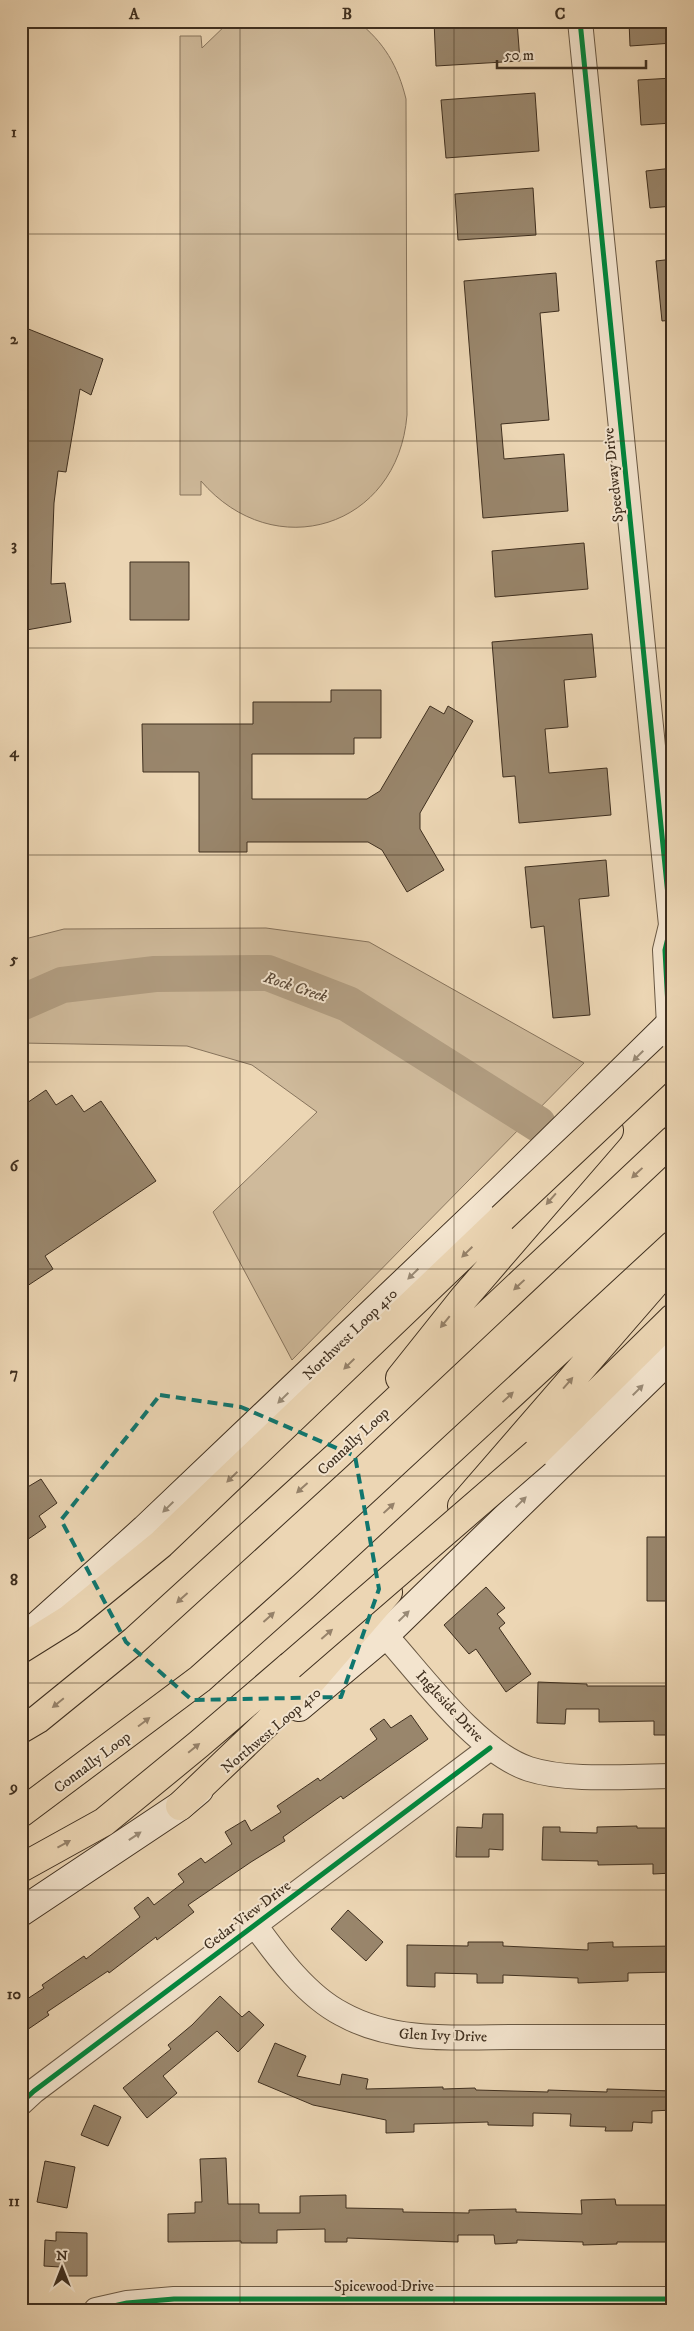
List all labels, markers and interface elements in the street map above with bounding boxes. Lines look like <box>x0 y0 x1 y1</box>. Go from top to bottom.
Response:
text: A <box>128 4 140 24</box>
text: B <box>342 4 352 24</box>
text: C <box>555 4 565 24</box>
scale bar <box>497 38 645 70</box>
text: 50 m <box>504 46 534 65</box>
text: 1 <box>11 122 17 142</box>
text: 2 <box>10 329 19 349</box>
street label: Speedway Drive <box>599 427 628 523</box>
text: 3 <box>11 535 17 555</box>
text: 4 <box>8 742 19 762</box>
text: 5 <box>9 949 18 969</box>
water label: Rock Creek <box>261 967 330 1007</box>
one-way arrow <box>632 1049 644 1061</box>
text: 6 <box>10 1156 20 1176</box>
one-way arrow <box>632 1167 644 1179</box>
one-way arrow <box>545 1192 557 1204</box>
one-way arrow <box>461 1246 473 1258</box>
one-way arrow <box>408 1268 420 1280</box>
one-way arrow <box>514 1279 526 1291</box>
street label: Northwest Loop 410 <box>299 1284 402 1384</box>
one-way arrow <box>439 1315 450 1328</box>
one-way arrow <box>344 1358 356 1370</box>
text: 7 <box>10 1363 18 1383</box>
one-way arrow <box>562 1377 573 1390</box>
one-way arrow <box>632 1384 644 1396</box>
one-way arrow <box>502 1391 514 1403</box>
one-way arrow <box>277 1392 289 1404</box>
street label: Connally Loop <box>313 1403 394 1479</box>
one-way arrow <box>226 1471 238 1483</box>
one-way arrow <box>297 1482 309 1494</box>
one-way arrow <box>514 1497 526 1509</box>
one-way arrow <box>162 1501 174 1513</box>
one-way arrow <box>382 1502 394 1514</box>
text: 8 <box>10 1570 18 1590</box>
one-way arrow <box>176 1592 188 1604</box>
one-way arrow <box>398 1610 410 1622</box>
one-way arrow <box>263 1612 276 1623</box>
one-way arrow <box>320 1628 333 1639</box>
street label: Ingleside Drive <box>412 1667 488 1746</box>
street label: Northwest Loop 410 <box>218 1683 325 1778</box>
one-way arrow <box>52 1697 65 1708</box>
one-way arrow <box>138 1716 151 1727</box>
street label: Connally Loop <box>50 1727 135 1797</box>
one-way arrow <box>187 1743 200 1754</box>
text: 9 <box>9 1777 18 1797</box>
one-way arrow <box>128 1831 141 1841</box>
one-way arrow <box>57 1840 70 1849</box>
street label: Cedar View Drive <box>200 1876 295 1954</box>
text: 10 <box>7 1984 22 2004</box>
street label: Glen Ivy Drive <box>398 2024 488 2047</box>
text: 11 <box>8 2191 20 2211</box>
north arrow <box>38 2244 88 2294</box>
text: N <box>56 2247 68 2265</box>
street label: Spicewood Drive <box>334 2277 434 2296</box>

